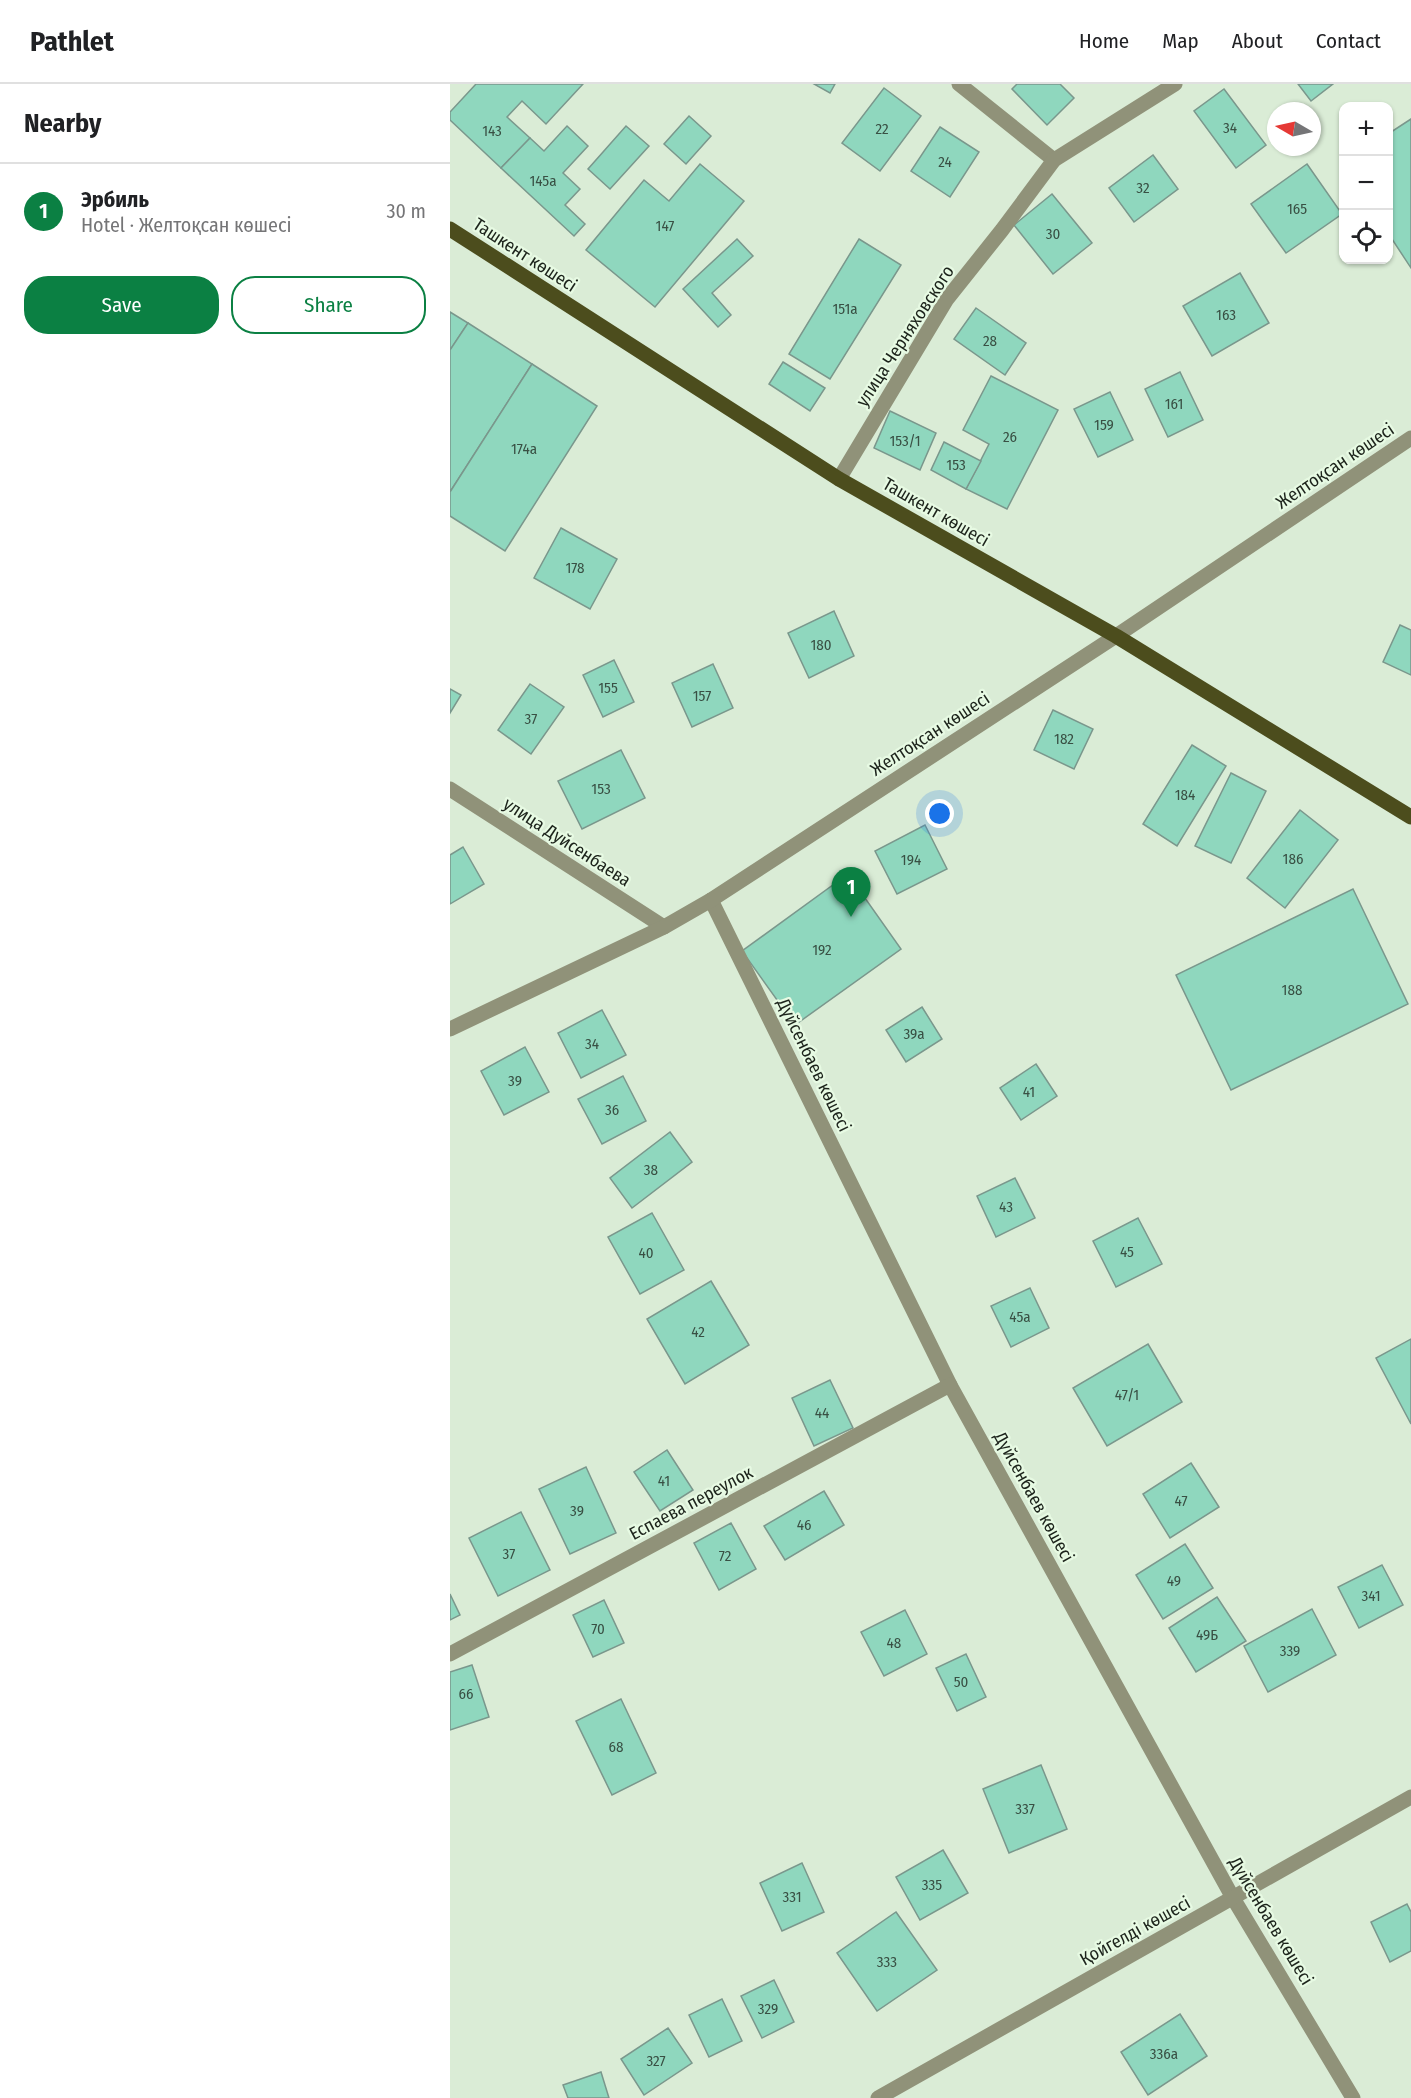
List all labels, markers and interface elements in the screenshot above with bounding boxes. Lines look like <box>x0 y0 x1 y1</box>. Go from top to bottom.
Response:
text: Pathlet <box>30 25 114 58</box>
text: Home <box>1079 28 1129 54</box>
text: Map <box>1162 28 1199 54</box>
text: About <box>1232 28 1283 54</box>
text: Contact <box>1316 28 1381 54</box>
north arrow <box>1267 102 1321 156</box>
map controls <box>1339 102 1393 264</box>
button: + <box>1339 102 1393 156</box>
text: Nearby <box>24 108 101 139</box>
house number: 34 <box>1223 119 1237 137</box>
house number: 22 <box>875 120 889 138</box>
house number: 143 <box>482 122 502 140</box>
house number: 24 <box>938 153 952 171</box>
button: − <box>1339 156 1393 210</box>
house number: 145а <box>529 172 557 190</box>
house number: 32 <box>1136 179 1150 197</box>
text: Эрбиль <box>81 186 149 213</box>
text: 1 <box>39 199 48 223</box>
text: 30 m <box>386 199 426 223</box>
house number: 165 <box>1287 200 1307 218</box>
button: locate <box>1339 210 1393 264</box>
text: Hotel · Желтоқсан көшесі <box>81 213 292 237</box>
street label: Ташкент көшесі <box>469 213 581 297</box>
house number: 147 <box>656 217 674 235</box>
house number: 30 <box>1046 225 1060 243</box>
street label: улица Черняховского <box>851 261 959 411</box>
button: Save <box>24 276 219 334</box>
button: Share <box>231 276 426 334</box>
house number: 151а <box>832 300 858 318</box>
house number: 163 <box>1216 306 1236 324</box>
house number: 28 <box>983 332 997 350</box>
house number: 161 <box>1165 395 1183 413</box>
house number: 159 <box>1094 416 1114 434</box>
street label: Желтоқсан көшесі <box>1272 418 1398 514</box>
house number: 26 <box>1003 428 1017 446</box>
house number: 153/1 <box>889 432 921 450</box>
house number: 174а <box>511 440 537 458</box>
house number: 153 <box>946 456 966 474</box>
street label: Ташкент көшесі <box>879 473 993 551</box>
house number: 178 <box>565 559 585 577</box>
house number: 180 <box>810 636 832 654</box>
house number: 155 <box>598 679 618 697</box>
house number: 157 <box>693 687 711 705</box>
street label: Желтоқсан көшесі <box>866 687 994 781</box>
house number: 37 <box>525 710 537 728</box>
house number: 182 <box>1054 730 1074 748</box>
house number: 153 <box>591 780 611 798</box>
house number: 184 <box>1175 786 1195 804</box>
street label: улица Дуйсенбаева <box>499 793 635 891</box>
your location <box>925 799 954 828</box>
house number: 186 <box>1283 850 1303 868</box>
house number: 194 <box>901 851 921 869</box>
pin: 1 <box>832 868 870 917</box>
house number: 192 <box>812 941 832 959</box>
house number: 188 <box>1282 981 1302 999</box>
street label: Дүйсенбаев көшесі <box>772 994 856 1135</box>
house number: 39а <box>903 1025 925 1043</box>
house number: 34 <box>585 1035 599 1053</box>
house number: 39 <box>508 1072 522 1090</box>
house number: 41 <box>1023 1083 1035 1101</box>
house number: 36 <box>605 1101 619 1119</box>
house number: 38 <box>644 1161 658 1179</box>
house number: 43 <box>999 1198 1013 1216</box>
house number: 45 <box>1120 1243 1134 1261</box>
house number: 40 <box>638 1244 654 1262</box>
house number: 45а <box>1009 1308 1031 1326</box>
house number: 42 <box>691 1323 705 1341</box>
house number: 47/1 <box>1115 1386 1139 1404</box>
house number: 44 <box>815 1404 829 1422</box>
street label: Дүйсенбаев көшесі <box>989 1427 1079 1566</box>
street label: Еспаева переулок <box>625 1461 757 1545</box>
house number: 41 <box>658 1472 670 1490</box>
house number: 47 <box>1174 1492 1188 1510</box>
house number: 39 <box>570 1502 584 1520</box>
house number: 46 <box>797 1516 811 1534</box>
house number: 37 <box>503 1545 515 1563</box>
house number: 72 <box>719 1547 732 1565</box>
house number: 49 <box>1167 1572 1181 1590</box>
house number: 341 <box>1362 1587 1381 1605</box>
house number: 70 <box>591 1620 605 1638</box>
house number: 49Б <box>1196 1626 1218 1644</box>
house number: 48 <box>887 1634 901 1652</box>
house number: 339 <box>1280 1642 1300 1660</box>
house number: 50 <box>954 1673 968 1691</box>
house number: 66 <box>459 1685 473 1703</box>
house number: 68 <box>609 1738 623 1756</box>
house number: 337 <box>1015 1800 1035 1818</box>
street label: Дүйсенбаев көшесі <box>1224 1852 1318 1989</box>
house number: 335 <box>922 1876 942 1894</box>
house number: 331 <box>782 1888 802 1906</box>
street label: Қойгелді көшесі <box>1076 1892 1194 1970</box>
house number: 333 <box>877 1953 897 1971</box>
house number: 329 <box>758 2000 778 2018</box>
house number: 336а <box>1150 2045 1178 2063</box>
house number: 327 <box>646 2052 666 2070</box>

